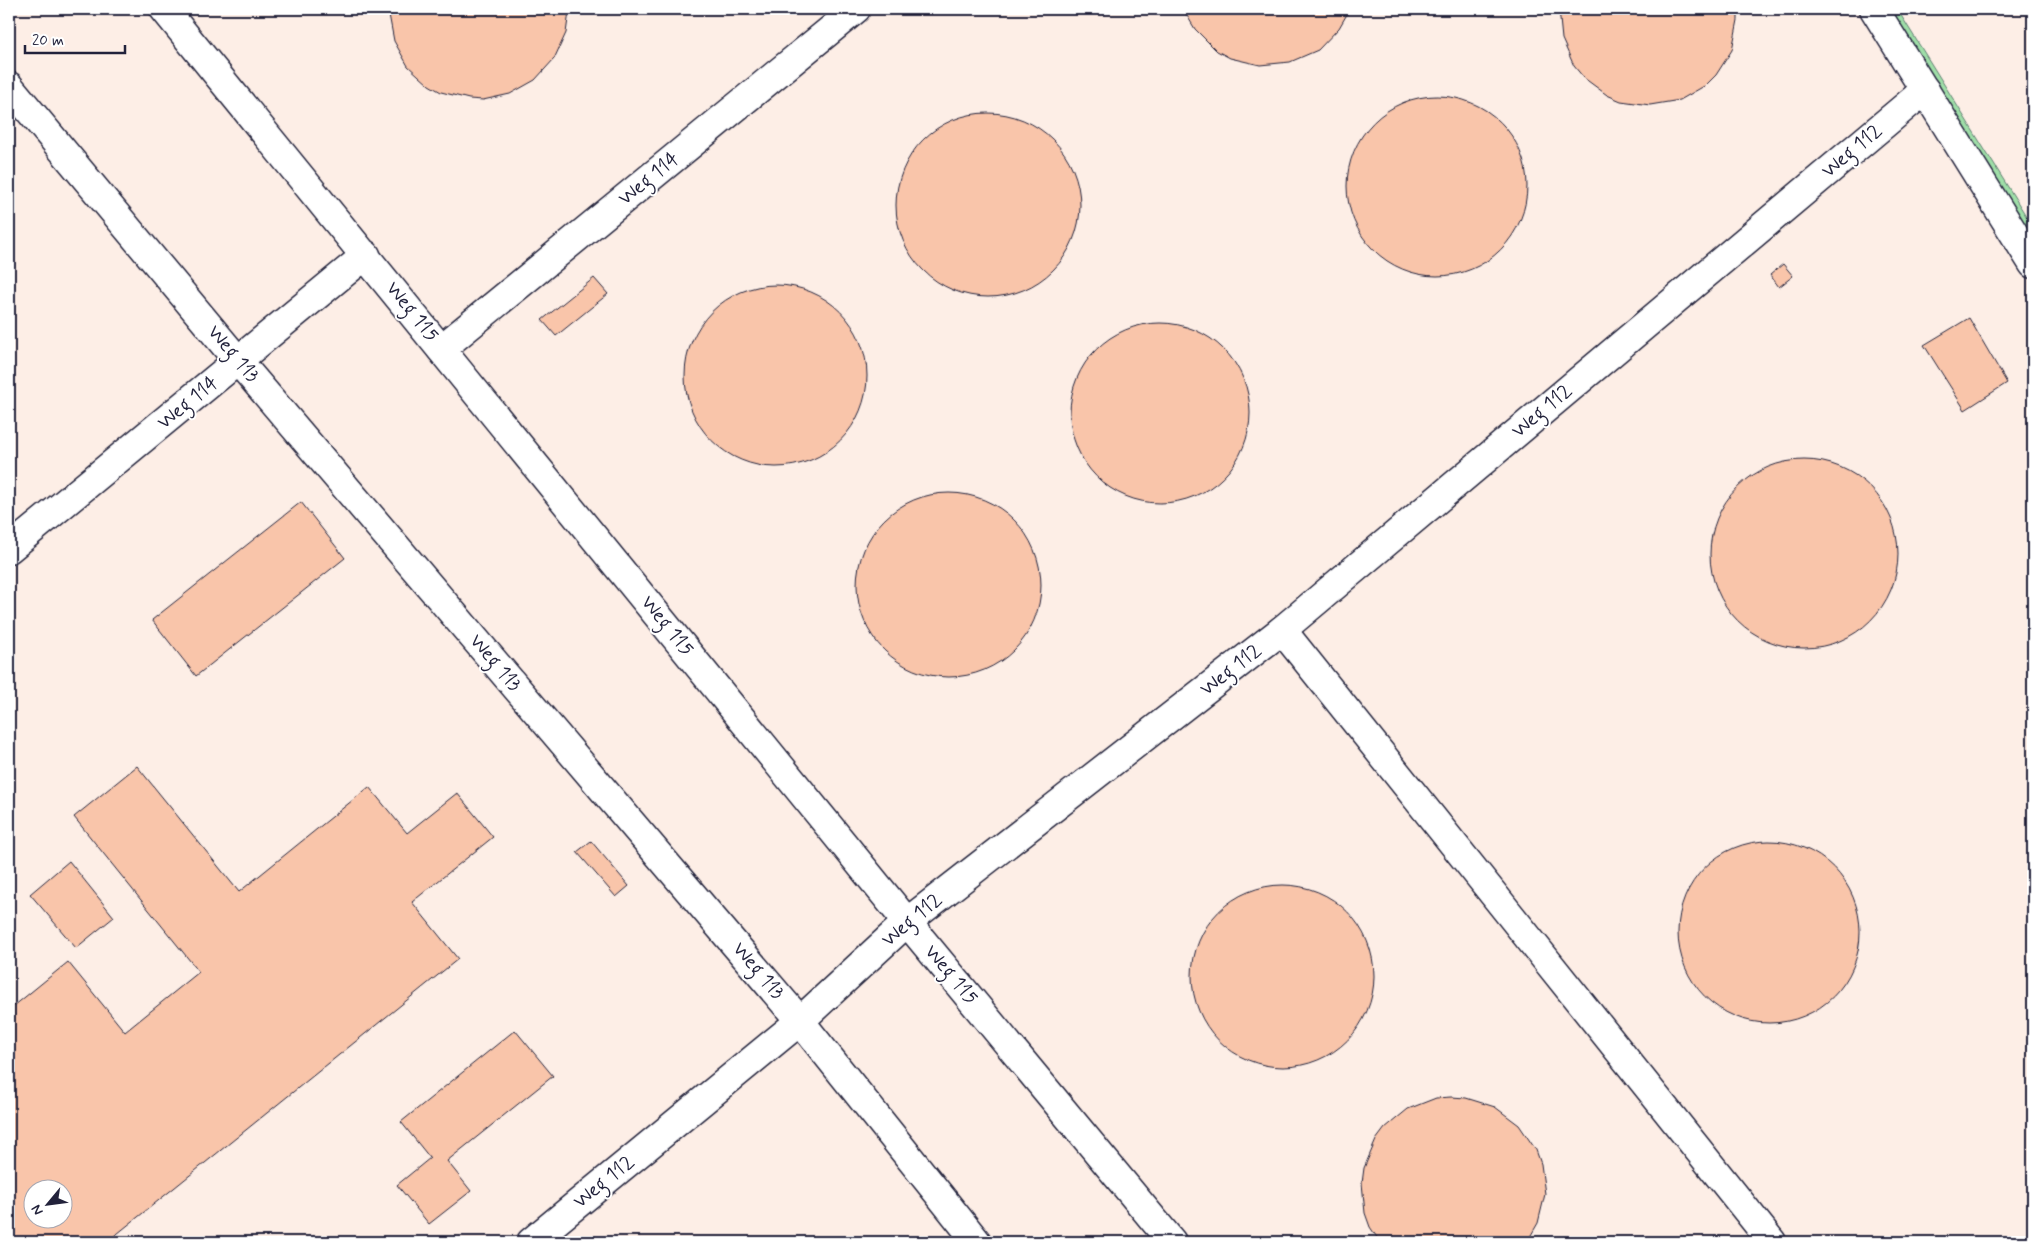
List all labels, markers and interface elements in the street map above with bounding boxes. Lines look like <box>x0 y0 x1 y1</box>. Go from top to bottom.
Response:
scale bar <box>25 22 125 54</box>
text: 20 m <box>32 31 64 51</box>
street label: Weg 112 <box>1816 118 1889 186</box>
street label: Weg 114 <box>613 146 687 213</box>
street label: Weg 115 <box>378 276 445 349</box>
street label: Weg 113 <box>199 319 265 390</box>
street label: Weg 114 <box>152 370 226 437</box>
street label: Weg 112 <box>1506 378 1579 446</box>
street label: Weg 115 <box>633 590 700 663</box>
street label: Weg 113 <box>461 628 527 699</box>
street label: Weg 112 <box>1195 637 1269 704</box>
street label: Weg 112 <box>876 887 949 955</box>
street label: Weg 113 <box>724 936 790 1007</box>
street label: Weg 115 <box>916 939 984 1012</box>
street label: Weg 112 <box>568 1149 642 1217</box>
north arrow <box>22 1178 72 1228</box>
text: N <box>27 1201 48 1218</box>

